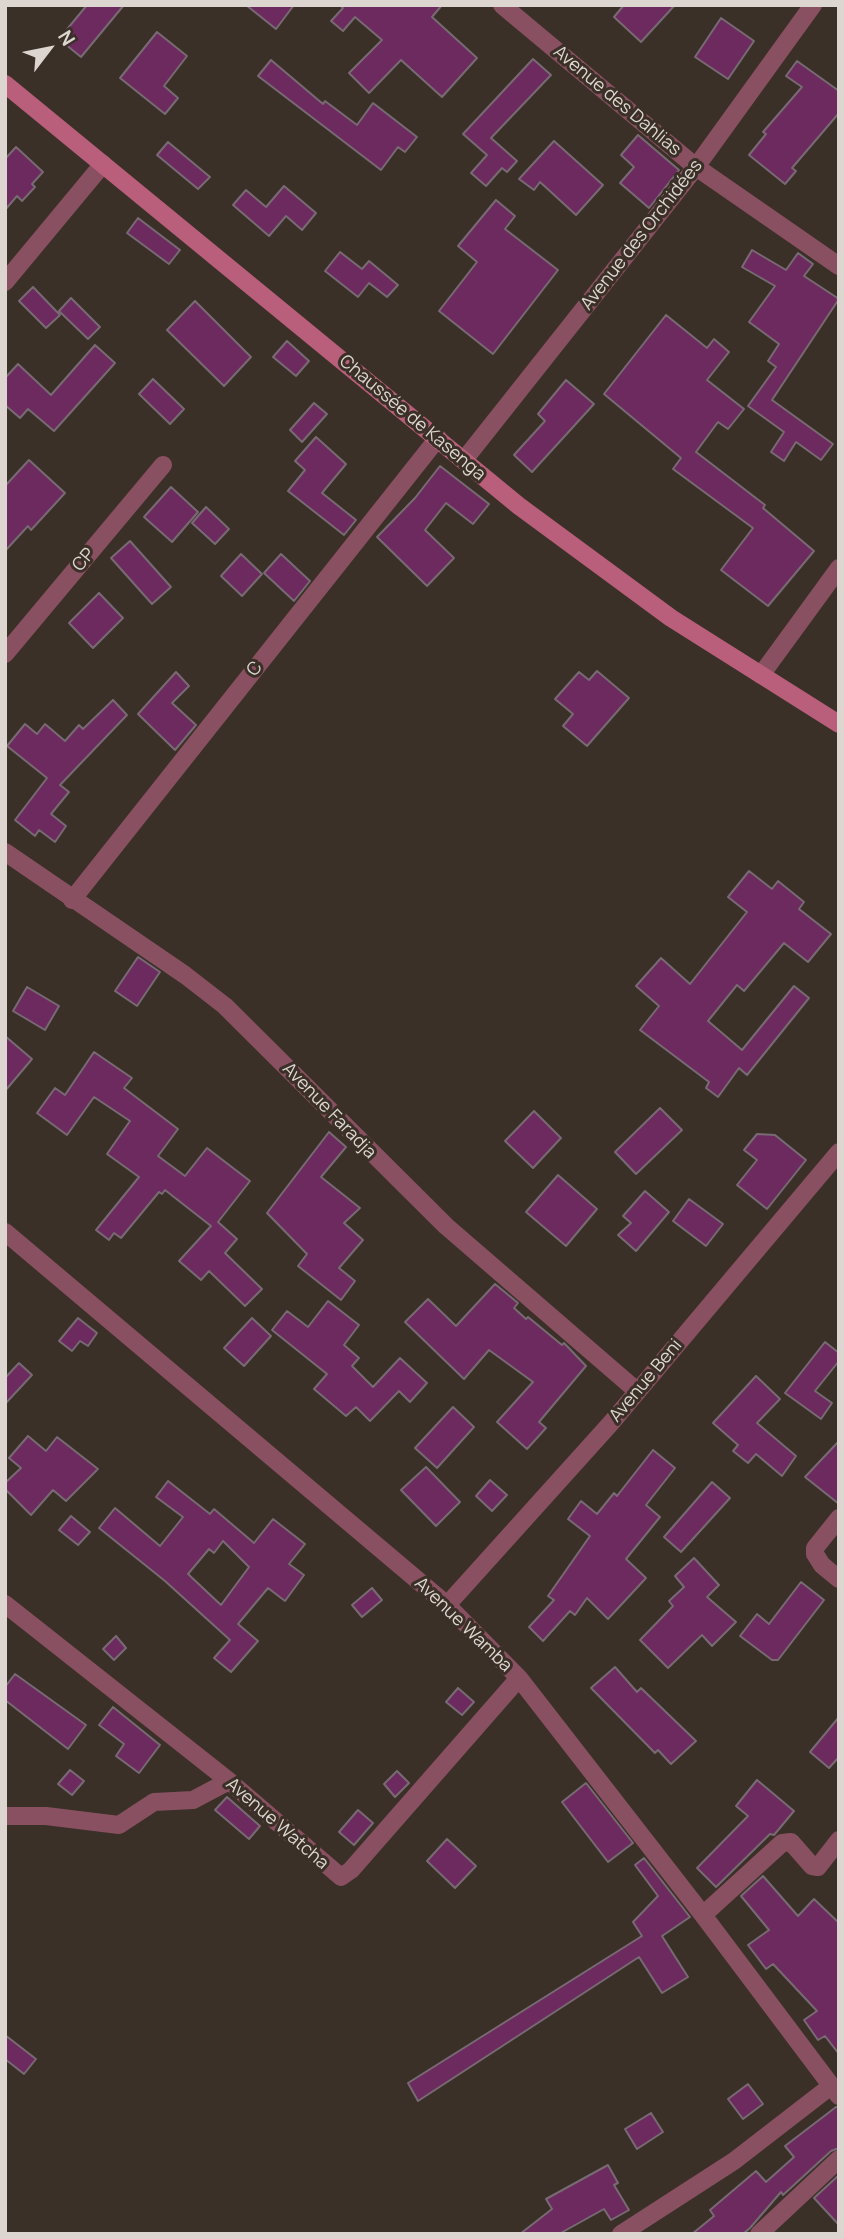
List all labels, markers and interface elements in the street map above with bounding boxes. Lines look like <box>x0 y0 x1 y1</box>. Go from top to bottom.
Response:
north arrow <box>14 14 84 84</box>
text: N <box>52 25 81 51</box>
street label: Avenue des Dahlias <box>549 41 685 161</box>
street label: Avenue des Orchidées <box>577 156 707 314</box>
street label: Chaussée de Kasenga <box>334 350 490 486</box>
street label: CP <box>68 544 100 576</box>
street label: C <box>243 657 267 681</box>
street label: Avenue Faradja <box>278 1058 380 1164</box>
street label: Avenue Beni <box>605 1335 687 1427</box>
street label: Avenue Wamba <box>410 1573 516 1677</box>
street label: Avenue Watcha <box>221 1774 333 1874</box>

